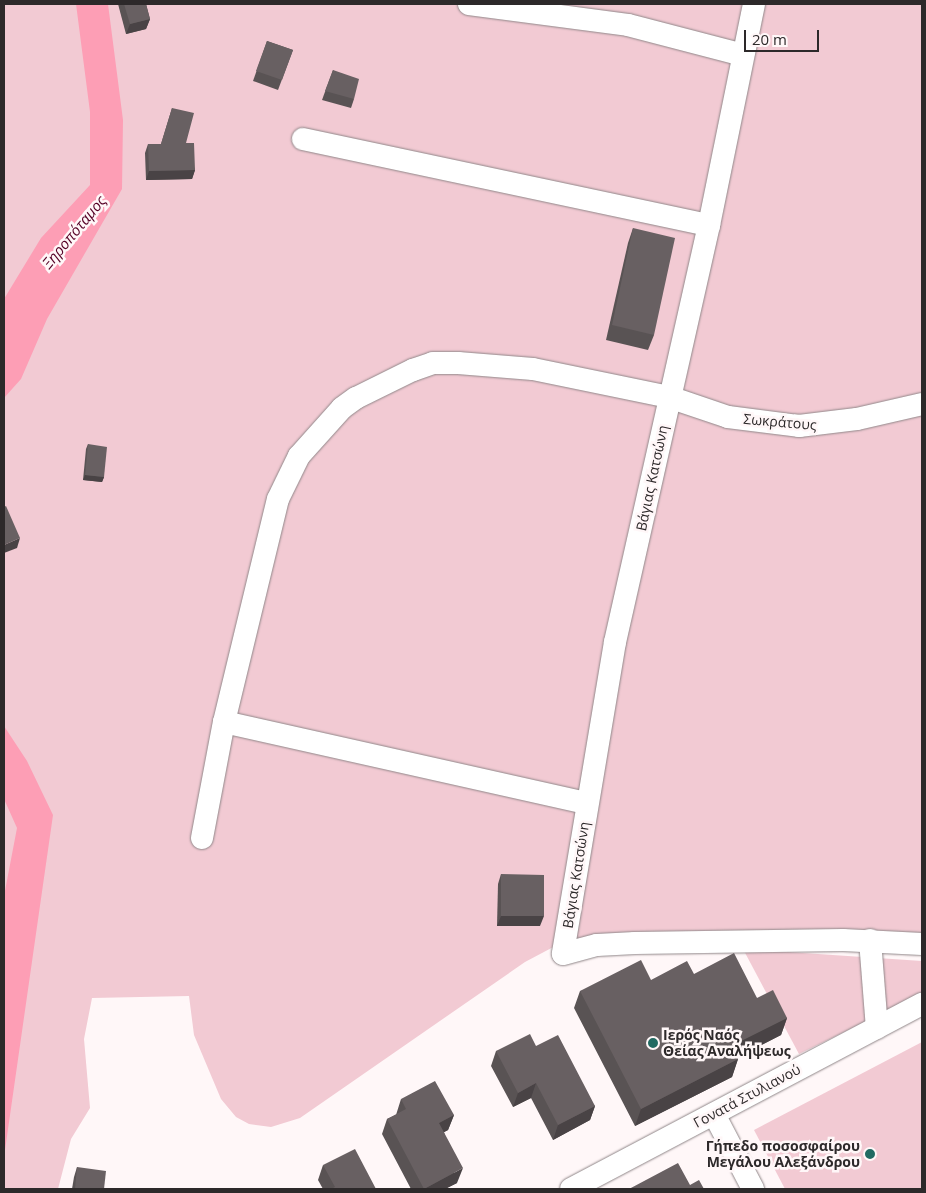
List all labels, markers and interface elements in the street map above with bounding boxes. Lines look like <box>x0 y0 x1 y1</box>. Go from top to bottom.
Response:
scale bar <box>746 20 821 52</box>
text: 20 m <box>752 29 787 49</box>
water label: Ξηροπόταμος <box>38 192 110 272</box>
street label: Σωκράτους <box>743 410 817 434</box>
street label: Βάγιας Κατσώνη <box>633 424 671 532</box>
street label: Βάγιας Κατσώνη <box>559 820 593 930</box>
place label: Ιερός Ναός Θείας Αναλήψεως <box>663 1027 791 1060</box>
marker: Ιερός Ναός Θείας Αναλήψεως <box>647 1037 659 1049</box>
street label: Γονατά Στυλιανού <box>690 1061 804 1131</box>
place label: Γήπεδο ποσοσφαίρου Μεγάλου Αλεξάνδρου <box>706 1138 860 1170</box>
marker: Γήπεδο ποσοσφαίρου Μεγάλου Αλεξάνδρου <box>864 1148 876 1160</box>

